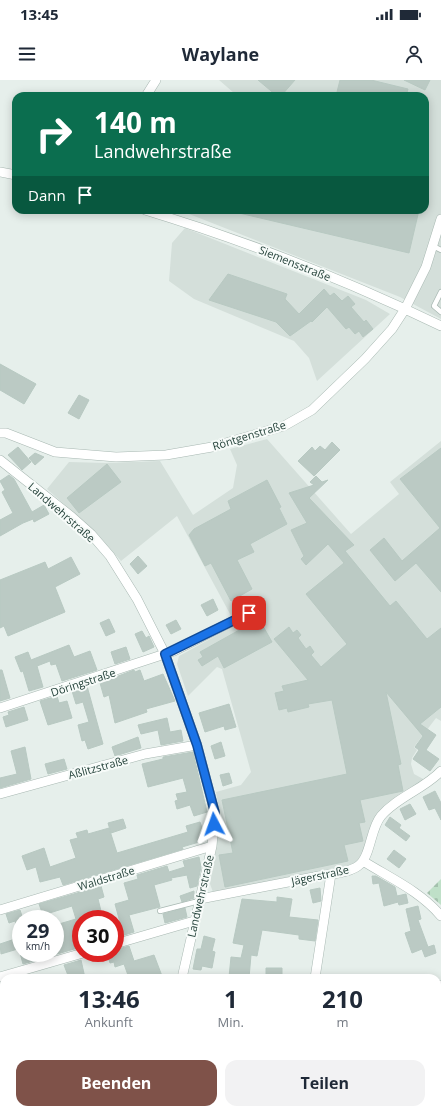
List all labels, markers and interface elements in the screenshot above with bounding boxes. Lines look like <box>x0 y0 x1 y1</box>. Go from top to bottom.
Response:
text: 13:45 <box>20 4 59 24</box>
text: Waylane <box>182 42 259 66</box>
icon: menu <box>16 43 38 65</box>
icon: person <box>403 43 425 65</box>
text: 140 m <box>94 103 177 141</box>
icon: right <box>28 108 80 160</box>
text: Landwehrstraße <box>94 139 232 163</box>
icon: arrive <box>74 184 96 206</box>
text: Dann <box>28 185 66 205</box>
street label: Siemensstraße <box>257 242 333 284</box>
street label: Röntgenstraße <box>211 417 287 453</box>
street label: Landwehrstraße <box>25 479 99 545</box>
pin <box>232 596 266 630</box>
icon: arrive <box>238 602 260 624</box>
street label: Döringstraße <box>49 664 117 700</box>
street label: Aßlitzstraße <box>66 752 130 782</box>
position arrow <box>193 803 235 845</box>
street label: Landwehrstraße <box>183 853 217 939</box>
street label: Waldstraße <box>76 862 136 894</box>
street label: Jägerstraße <box>289 862 350 889</box>
speed limit sign: 30 <box>72 910 124 962</box>
text: 29 <box>27 917 49 944</box>
text: km/h <box>26 939 50 953</box>
text: 13:46 <box>78 982 140 1015</box>
text: 1 <box>224 982 238 1015</box>
text: 210 <box>322 982 363 1015</box>
text: Ankunft <box>85 1013 133 1031</box>
text: Min. <box>218 1013 244 1031</box>
text: m <box>336 1013 348 1031</box>
button: Beenden <box>16 1060 217 1106</box>
button: Teilen <box>225 1060 425 1106</box>

